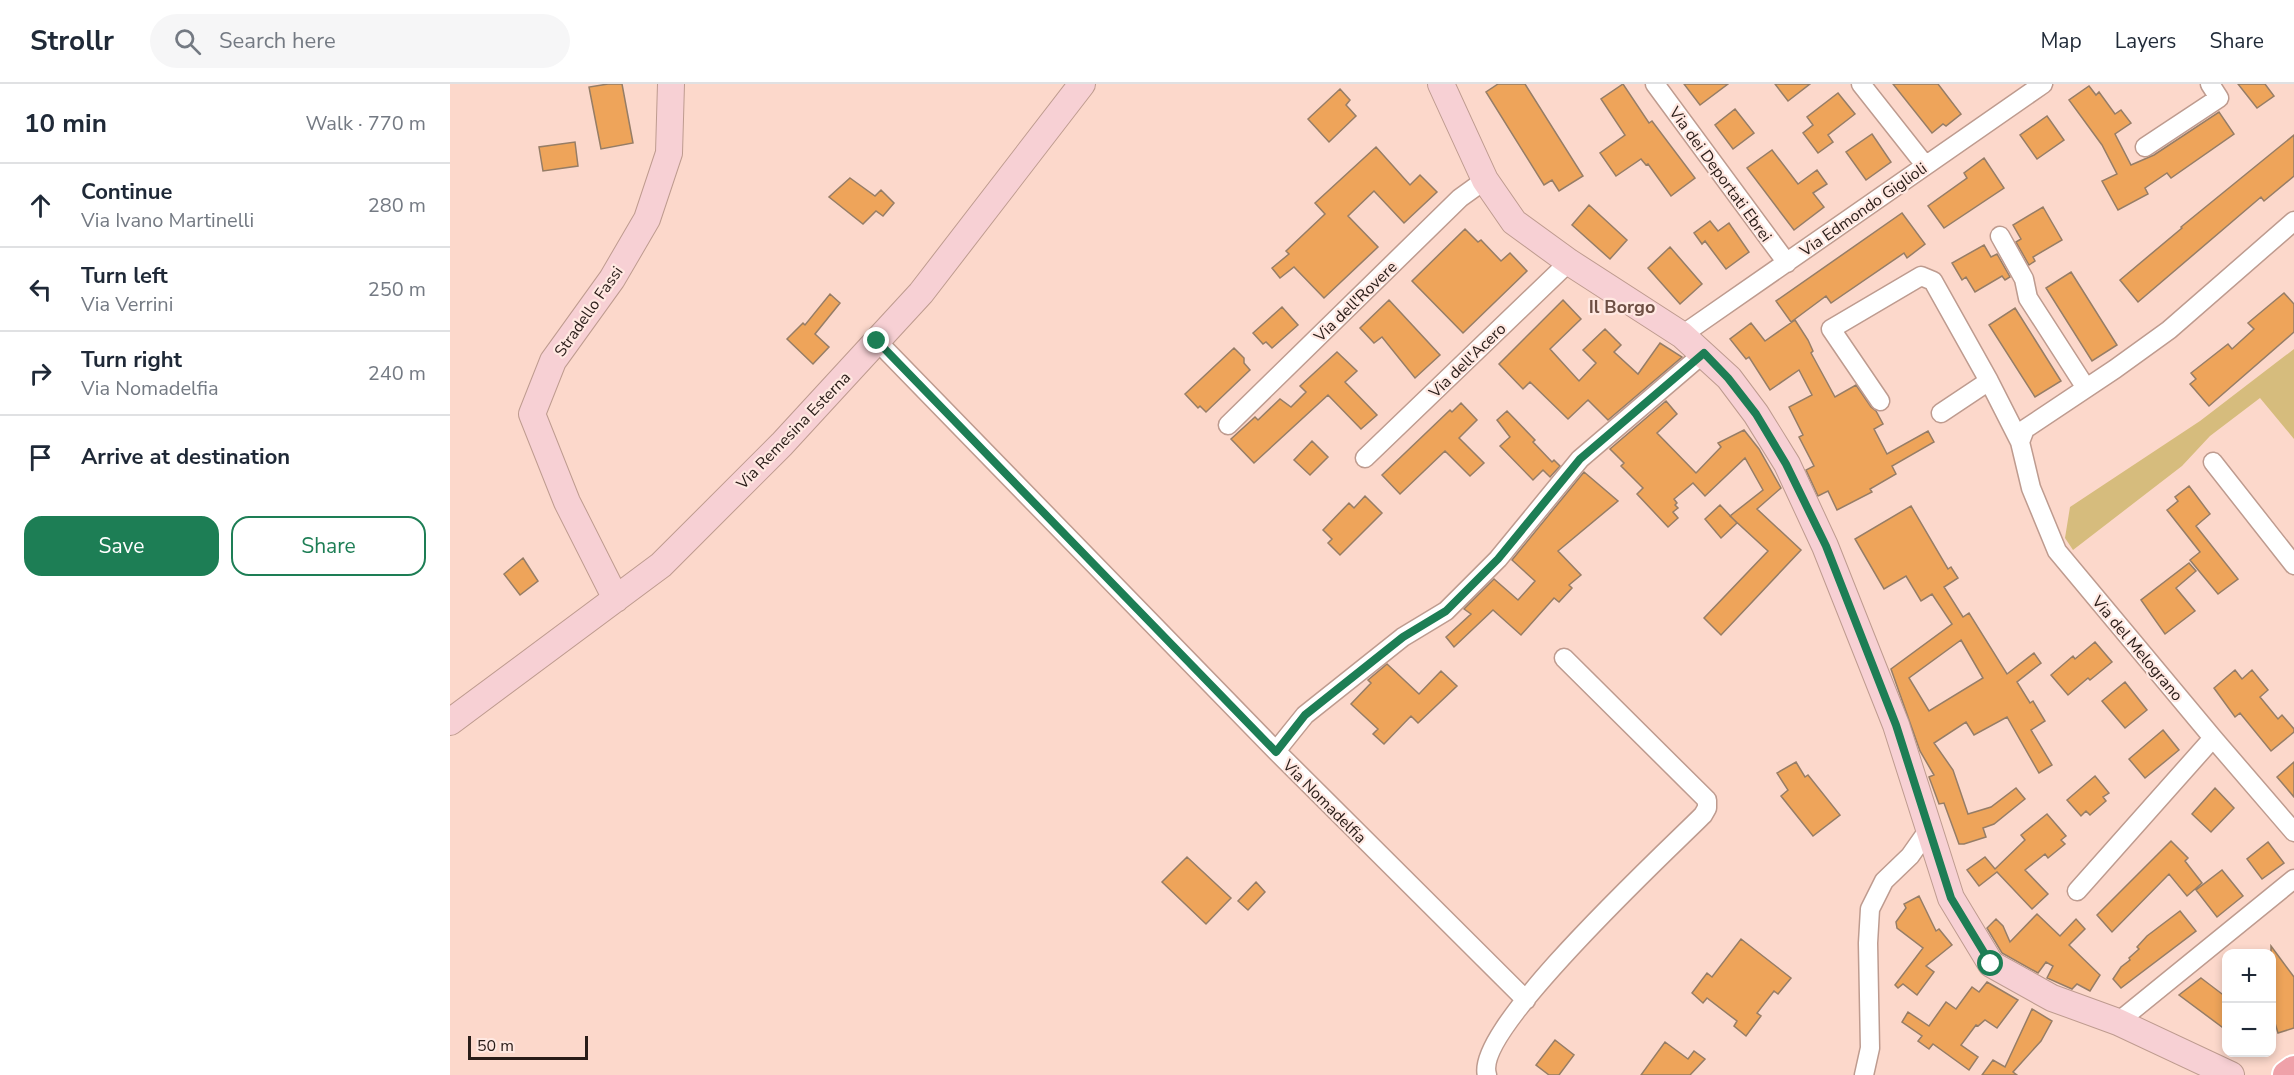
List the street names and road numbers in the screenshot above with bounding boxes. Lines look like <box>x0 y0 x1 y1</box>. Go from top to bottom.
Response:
street label: Via dei Deportati Ebrei <box>1663 102 1777 246</box>
street label: Via Edmondo Giglioli <box>1795 158 1931 263</box>
street label: Via dell'Rovere <box>1309 256 1402 348</box>
street label: Stradello Fassi <box>549 262 628 361</box>
street label: Via dell'Acero <box>1424 318 1511 404</box>
street label: Via Remesina Esterna <box>731 367 856 495</box>
street label: Via del Melograno <box>2086 591 2188 706</box>
street label: Via Nomadelfia <box>1277 754 1371 848</box>

